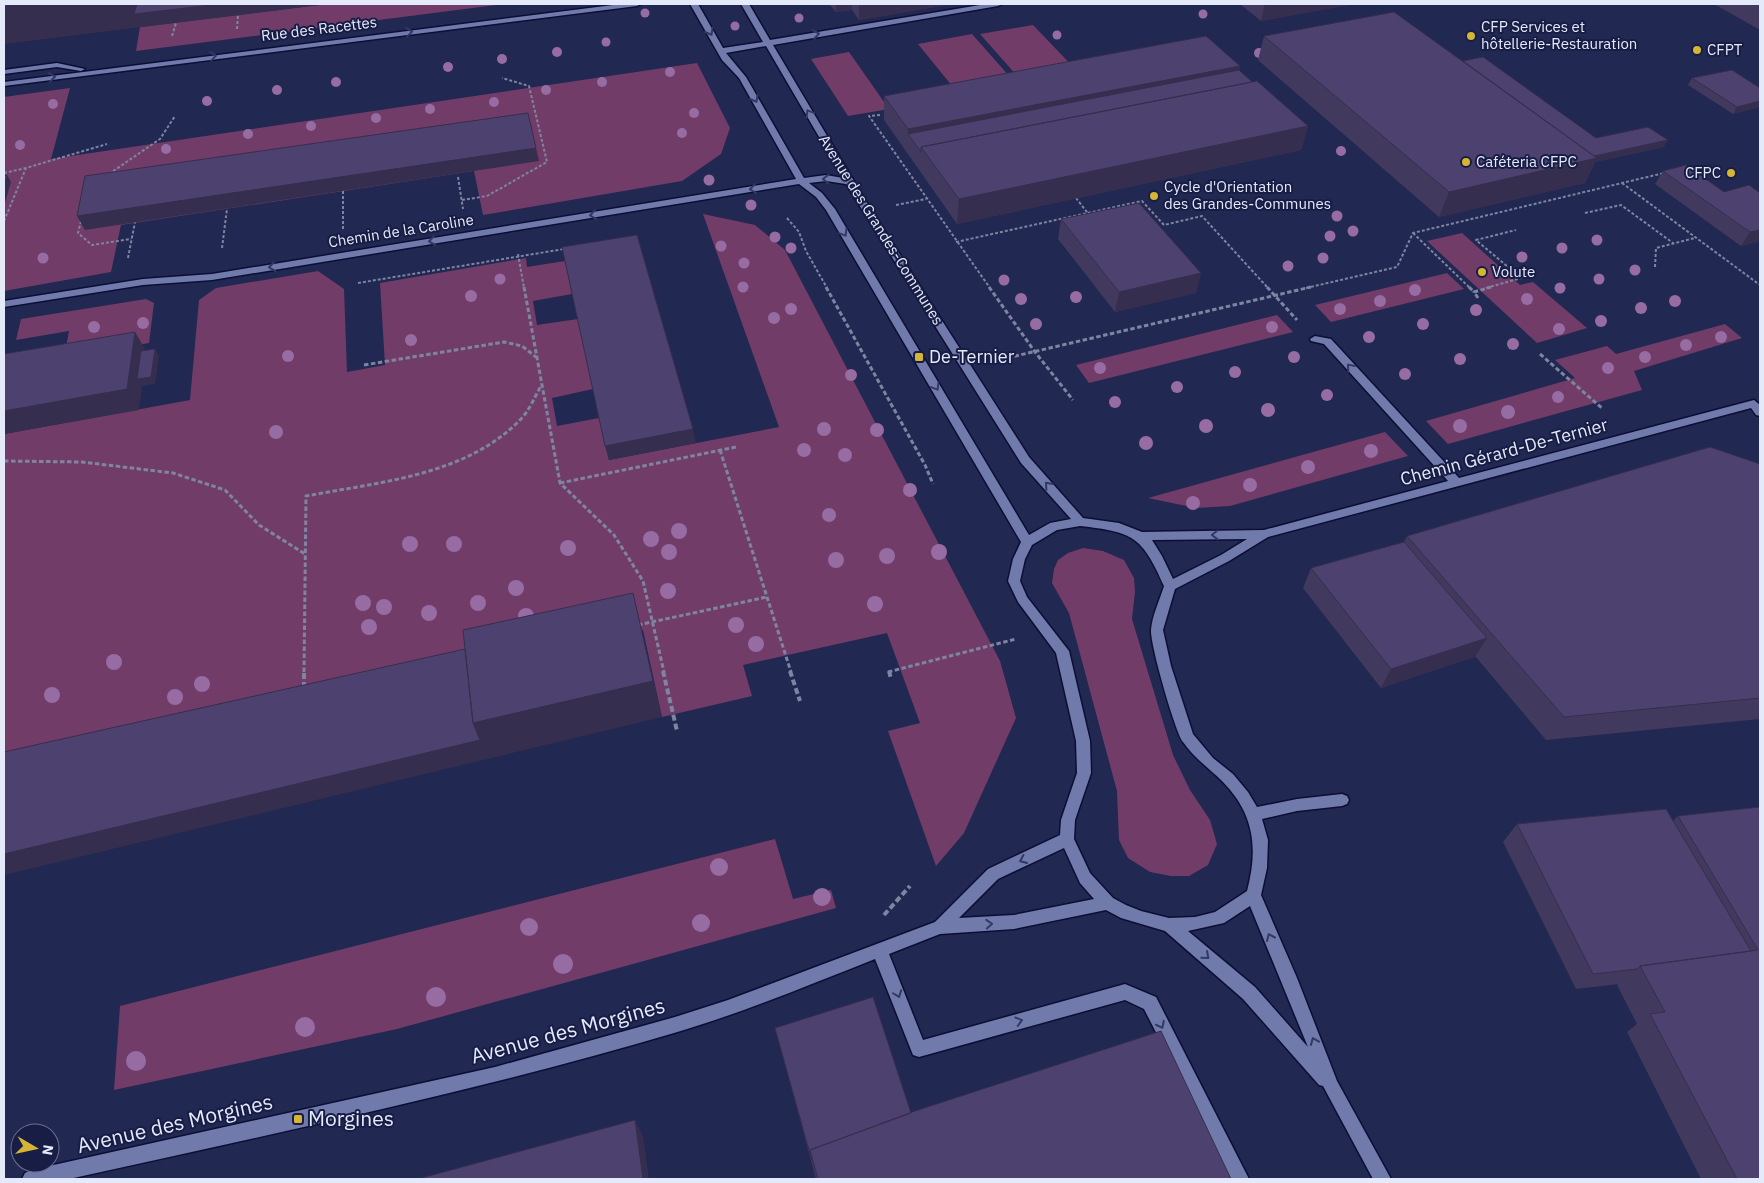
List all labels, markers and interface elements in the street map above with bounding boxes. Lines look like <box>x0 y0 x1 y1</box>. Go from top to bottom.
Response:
street label: Rue des Racettes <box>260 12 378 45</box>
place label: CFP Services et hôtellerie-Restauration <box>1481 17 1637 53</box>
one-way arrow <box>703 26 713 35</box>
one-way arrow <box>406 27 414 38</box>
one-way arrow <box>812 30 820 40</box>
marker: CFP Services et hôtellerie-Restauration <box>1465 30 1477 42</box>
place label: CFPT <box>1707 40 1743 59</box>
marker: CFPT <box>1691 44 1703 56</box>
one-way arrow <box>210 51 218 62</box>
one-way arrow <box>48 72 56 83</box>
one-way arrow <box>748 93 758 102</box>
one-way arrow <box>806 110 816 119</box>
street label: Avenue des Grandes-Communes <box>815 131 948 328</box>
place label: Caféteria CFPC <box>1476 152 1577 171</box>
marker: Caféteria CFPC <box>1460 156 1472 168</box>
place label: CFPC <box>1685 163 1721 182</box>
marker: CFPC <box>1725 167 1737 179</box>
one-way arrow <box>822 174 830 184</box>
place label: Cycle d'Orientation des Grandes-Communes <box>1164 177 1331 213</box>
one-way arrow <box>749 184 758 194</box>
marker: Cycle d'Orientation des Grandes-Communes <box>1148 190 1160 202</box>
street label: Chemin de la Caroline <box>327 210 475 251</box>
one-way arrow <box>588 210 597 220</box>
one-way arrow <box>838 227 848 236</box>
one-way arrow <box>428 236 437 246</box>
one-way arrow <box>268 262 276 272</box>
place label: Volute <box>1492 262 1535 281</box>
marker: Volute <box>1476 266 1488 278</box>
place label: De-Ternier <box>929 345 1015 368</box>
marker: De-Ternier <box>913 351 925 363</box>
one-way arrow <box>1347 364 1356 373</box>
one-way arrow <box>930 382 940 391</box>
street label: Chemin Gérard-De-Ternier <box>1398 413 1611 490</box>
one-way arrow <box>1045 482 1054 491</box>
one-way arrow <box>1211 530 1218 540</box>
one-way arrow <box>1019 853 1028 864</box>
one-way arrow <box>985 919 993 930</box>
one-way arrow <box>1266 933 1277 942</box>
one-way arrow <box>1201 951 1210 960</box>
one-way arrow <box>891 989 902 998</box>
street label: Avenue des Morgines <box>468 991 668 1069</box>
one-way arrow <box>1015 1016 1023 1027</box>
one-way arrow <box>1155 1020 1165 1029</box>
one-way arrow <box>1309 1037 1320 1046</box>
street label: Avenue des Morgines <box>74 1087 275 1159</box>
place label: Morgines <box>308 1104 394 1132</box>
marker: Morgines <box>292 1113 304 1125</box>
north arrow <box>10 1123 60 1173</box>
text: N <box>38 1144 58 1156</box>

